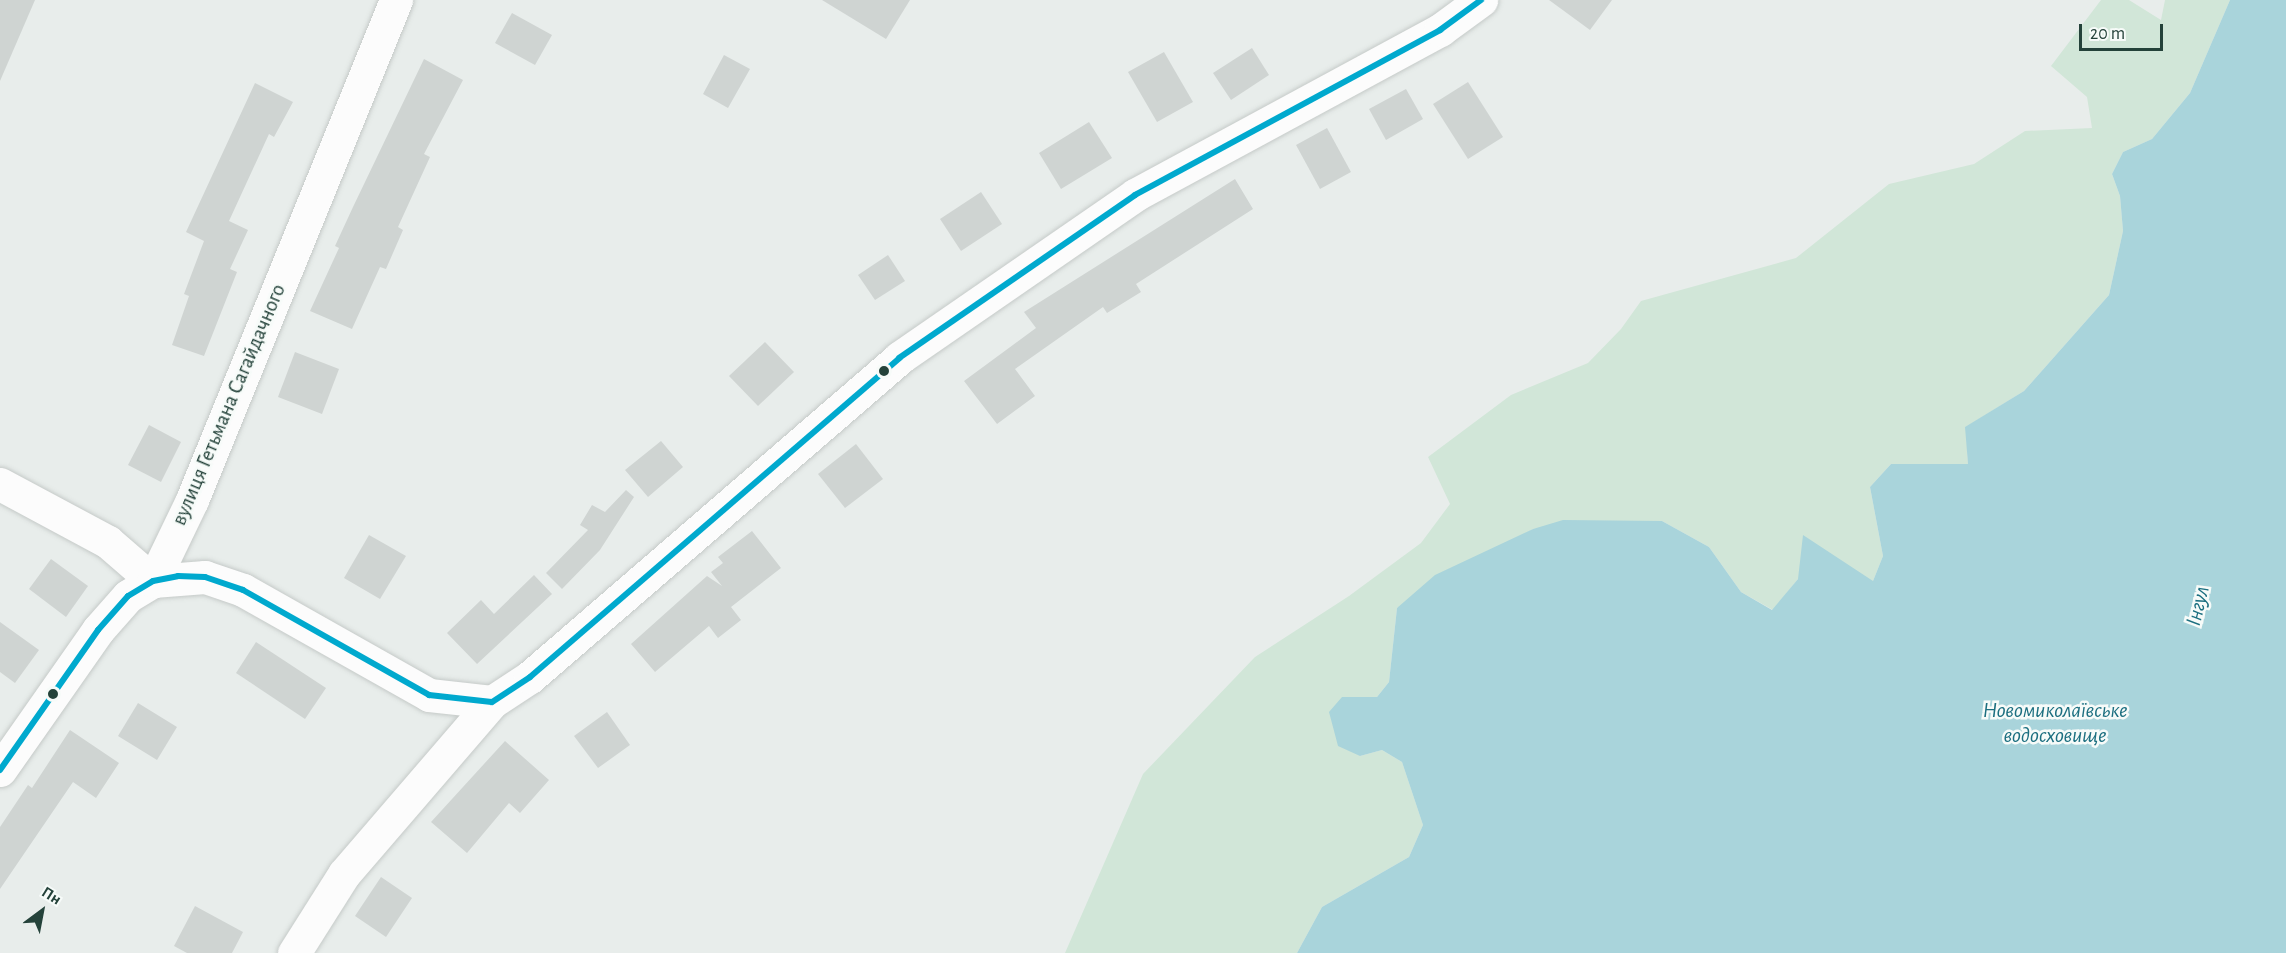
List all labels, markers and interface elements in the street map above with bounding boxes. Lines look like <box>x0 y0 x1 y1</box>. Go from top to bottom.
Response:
scale bar <box>2082 12 2166 50</box>
text: 20 m <box>2090 25 2125 43</box>
street label: вулиця Гетьмана Сагайдачного <box>167 281 291 529</box>
unlabelled marker <box>878 365 890 377</box>
water label: Інгул <box>2180 583 2216 629</box>
unlabelled marker <box>47 688 59 700</box>
water label: Новомиколаївське водосховище <box>1983 697 2127 748</box>
north arrow <box>12 881 72 941</box>
text: Пн <box>39 884 64 908</box>

